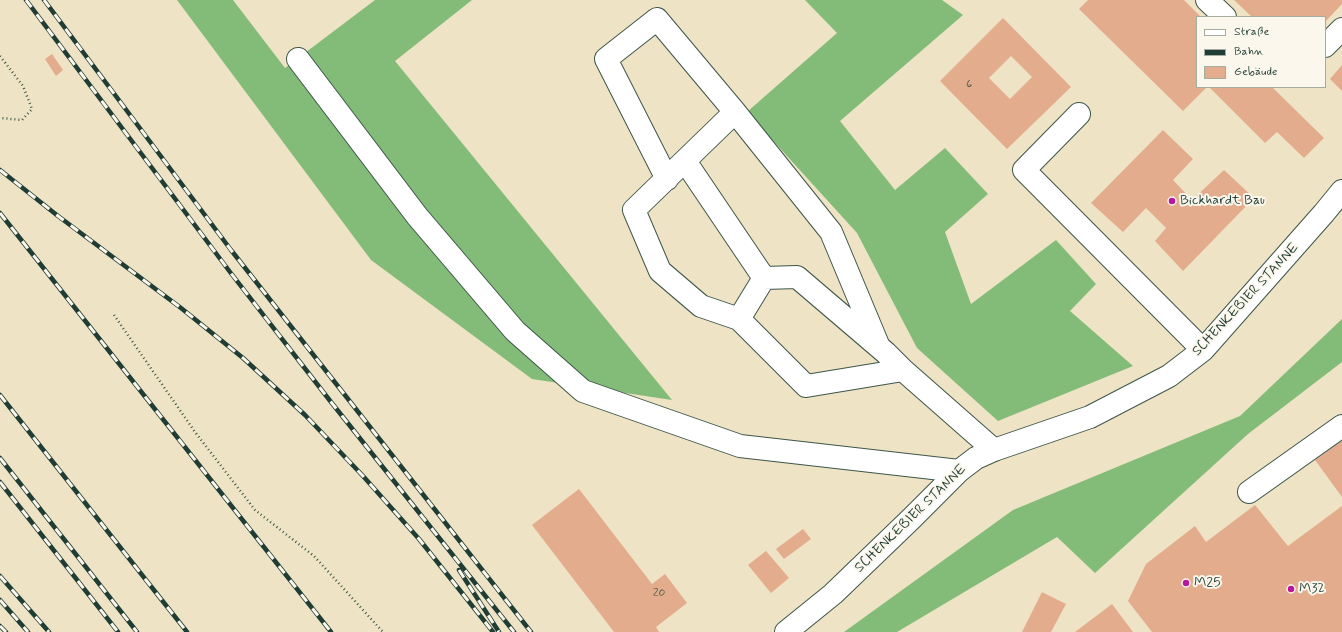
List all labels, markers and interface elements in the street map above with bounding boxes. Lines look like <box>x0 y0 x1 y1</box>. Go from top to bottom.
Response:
legend <box>1196 16 1326 88</box>
text: Straße <box>1234 24 1269 40</box>
text: Bahn <box>1234 44 1263 60</box>
text: Gebäude <box>1234 64 1277 80</box>
house number: 6 <box>966 77 972 91</box>
place label: Bickhardt Bau <box>1180 193 1265 209</box>
marker: Bickhardt Bau <box>1167 196 1177 206</box>
street label: SCHENKEBIER STANNE <box>1189 240 1303 360</box>
street label: SCHENKEBIER STANNE <box>852 461 970 577</box>
place label: M25 <box>1194 575 1221 591</box>
marker: M25 <box>1181 578 1191 588</box>
place label: M32 <box>1299 581 1325 597</box>
marker: M32 <box>1286 584 1296 594</box>
house number: 20 <box>653 586 665 600</box>

